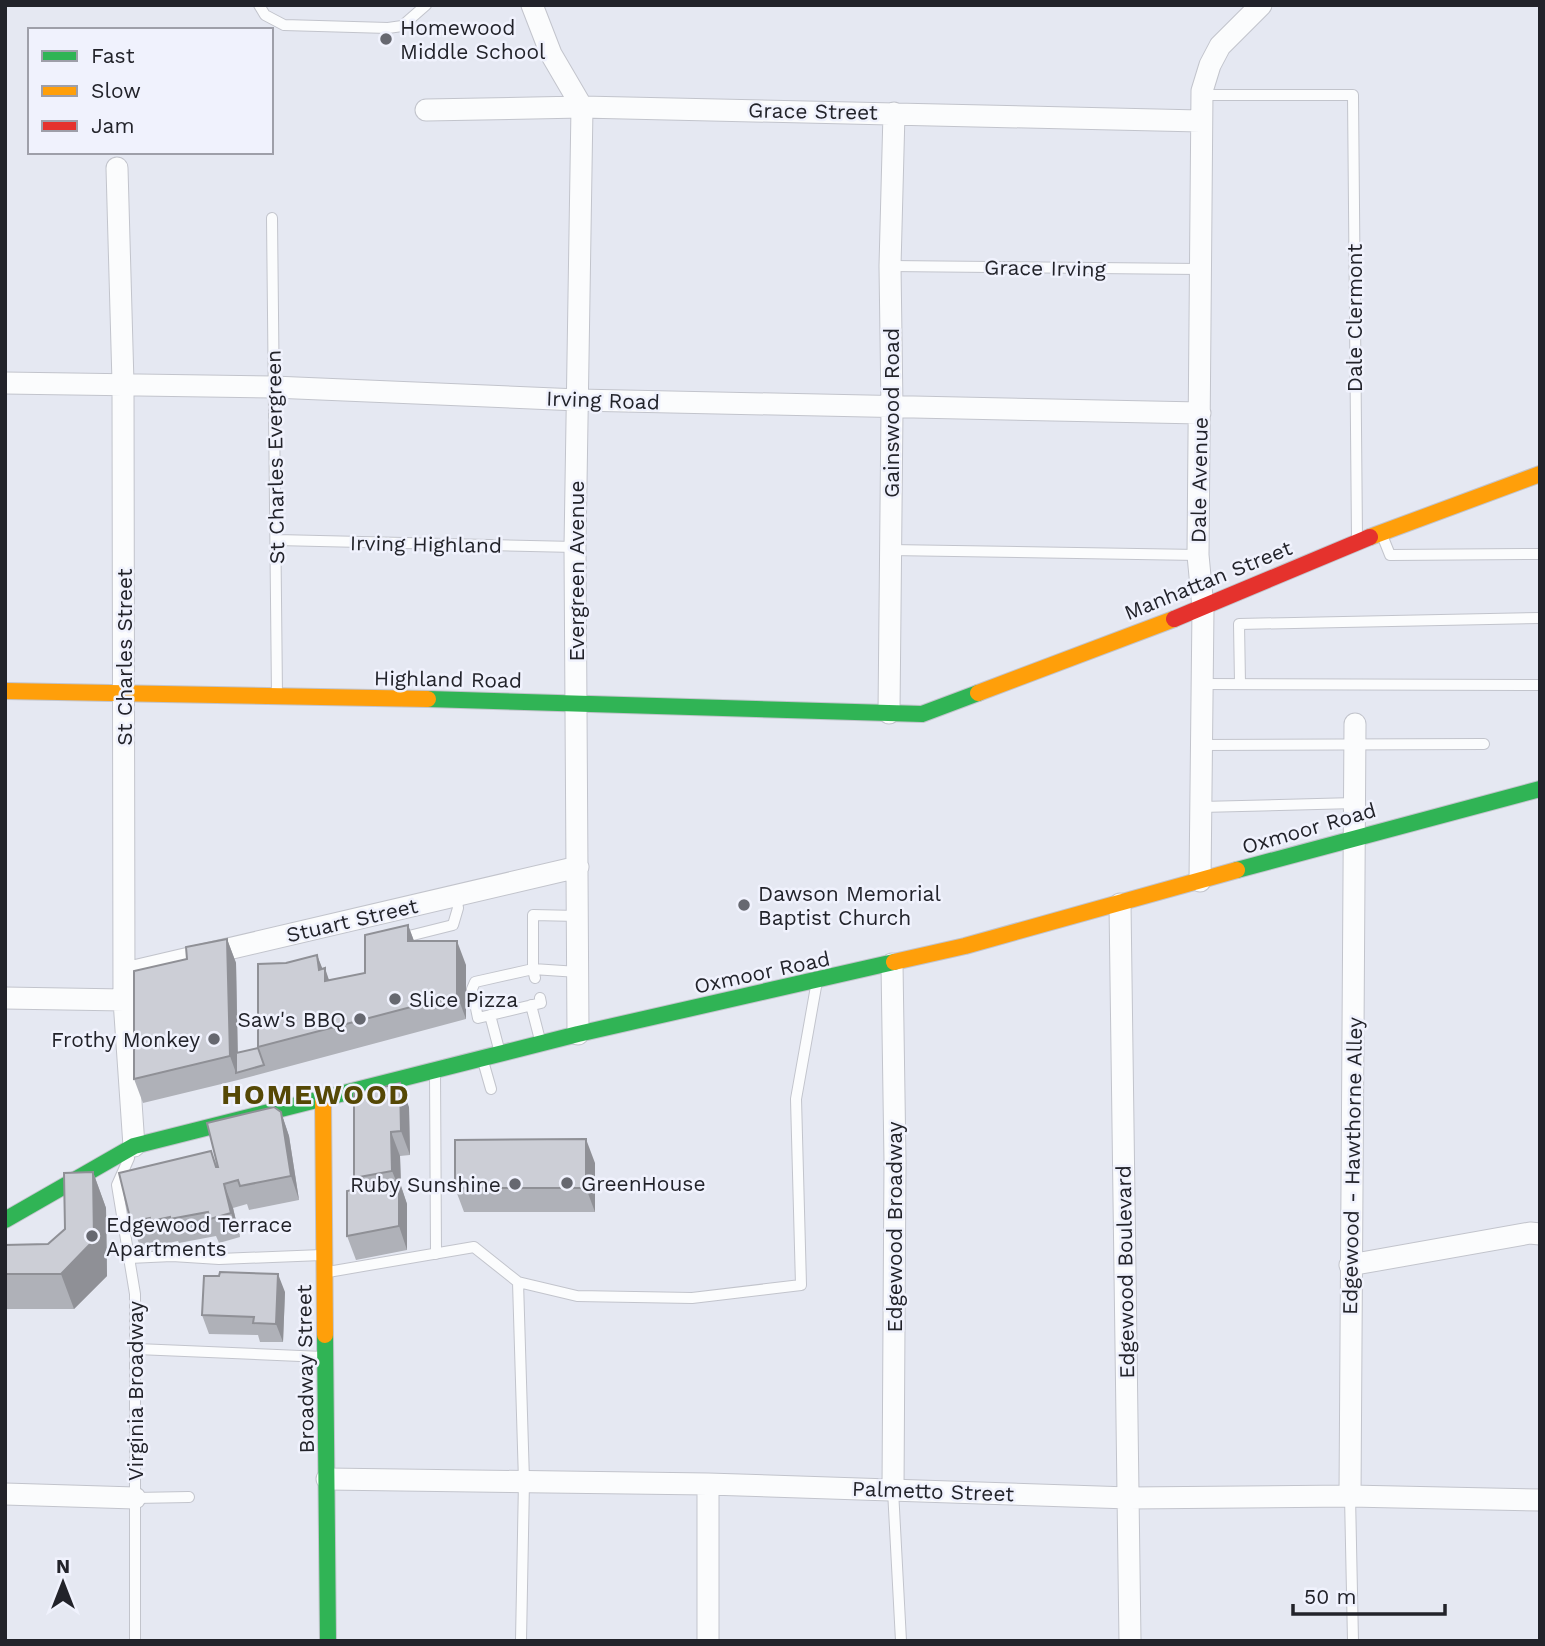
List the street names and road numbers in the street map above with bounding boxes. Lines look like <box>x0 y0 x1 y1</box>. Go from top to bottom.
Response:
street label: Grace Street <box>748 97 878 125</box>
street label: Dale Clermont <box>1342 244 1367 392</box>
street label: Grace Irving <box>984 254 1107 282</box>
street label: Gainswood Road <box>879 328 904 498</box>
street label: St Charles Evergreen <box>261 350 289 564</box>
street label: Irving Road <box>546 386 660 414</box>
street label: Dale Avenue <box>1185 417 1213 543</box>
street label: Evergreen Avenue <box>564 480 589 662</box>
street label: Irving Highland <box>350 530 502 558</box>
street label: Manhattan Street <box>1120 535 1296 625</box>
street label: St Charles Street <box>112 568 137 746</box>
street label: Highland Road <box>374 665 522 693</box>
street label: Oxmoor Road <box>1239 797 1379 859</box>
street label: Stuart Street <box>284 893 420 947</box>
street label: Oxmoor Road <box>692 945 832 999</box>
street label: Edgewood - Hawthorne Alley <box>1337 1017 1367 1315</box>
street label: Edgewood Broadway <box>882 1121 907 1333</box>
street label: Edgewood Boulevard <box>1111 1165 1139 1379</box>
street label: Broadway Street <box>291 1284 319 1454</box>
street label: Virginia Broadway <box>123 1301 148 1481</box>
street label: Palmetto Street <box>852 1476 1015 1506</box>

